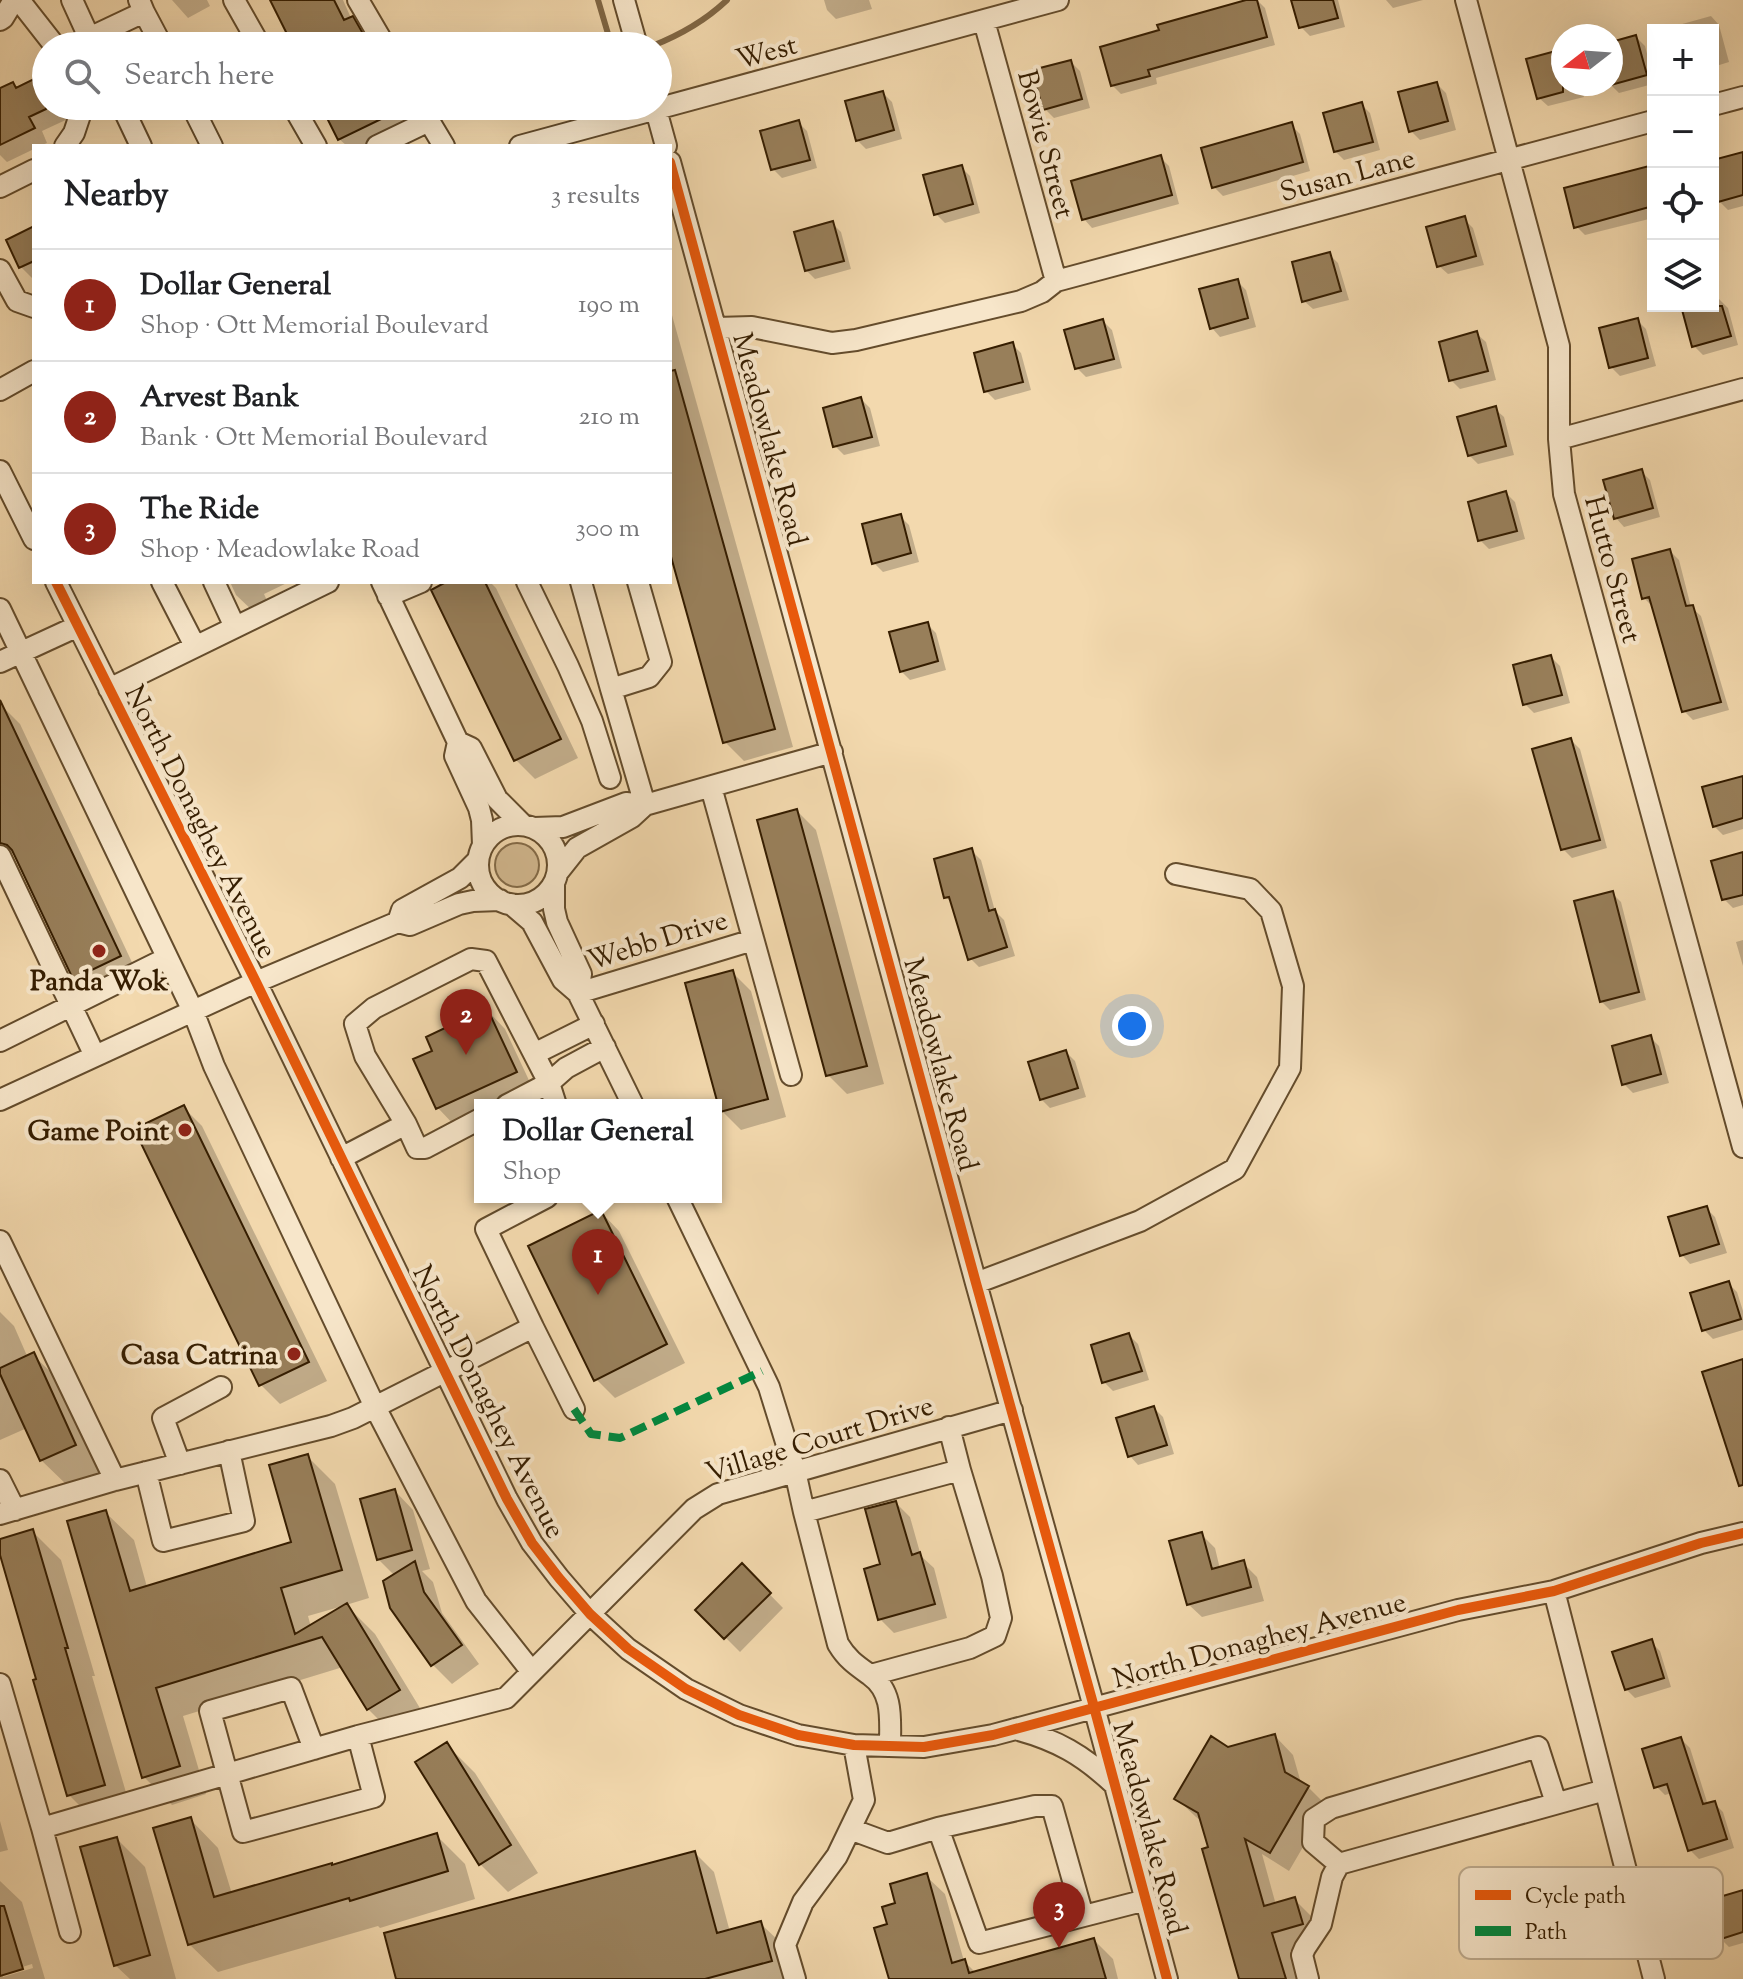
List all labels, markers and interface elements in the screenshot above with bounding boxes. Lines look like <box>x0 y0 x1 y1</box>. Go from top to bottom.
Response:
north arrow <box>1551 24 1623 96</box>
map controls <box>1647 24 1719 312</box>
button: + <box>1647 24 1719 96</box>
street label: West <box>732 26 802 81</box>
search box <box>32 32 672 120</box>
icon: search <box>60 54 104 98</box>
text: Search here <box>124 55 274 98</box>
street label: Bowie Street <box>1005 66 1083 224</box>
button: − <box>1647 96 1719 168</box>
street label: Susan Lane <box>1276 140 1420 214</box>
button: locate <box>1647 168 1719 240</box>
text: Nearby <box>64 172 169 221</box>
text: 3 results <box>551 178 640 215</box>
button: layers <box>1647 240 1719 312</box>
text: Dollar General <box>140 265 331 308</box>
text: 1 <box>86 287 94 324</box>
text: 190 m <box>578 287 640 324</box>
text: Shop · Ott Memorial Boulevard <box>140 308 489 345</box>
street label: Meadowlake Road <box>720 329 816 551</box>
text: Arvest Bank <box>140 377 299 420</box>
text: 2 <box>84 399 96 436</box>
text: 210 m <box>578 399 640 436</box>
text: Bank · Ott Memorial Boulevard <box>140 420 488 457</box>
text: The Ride <box>140 489 259 532</box>
street label: Hutto Street <box>1572 492 1650 648</box>
text: 3 <box>85 511 95 548</box>
text: 300 m <box>575 511 640 548</box>
text: Shop · Meadowlake Road <box>140 532 420 569</box>
street label: North Donaghey Avenue <box>113 679 286 966</box>
street label: Webb Drive <box>583 902 733 982</box>
marker: Panda Wok <box>90 942 108 960</box>
street label: Meadowlake Road <box>891 954 987 1176</box>
place label: Panda Wok <box>30 963 169 1003</box>
pin: 2 <box>440 989 492 1055</box>
your location <box>1112 1006 1152 1046</box>
popup <box>474 1099 722 1203</box>
text: Dollar General <box>502 1111 694 1154</box>
place label: Game Point <box>28 1113 169 1153</box>
marker: Game Point <box>176 1121 194 1139</box>
text: Shop <box>502 1154 561 1191</box>
pin: 1 <box>572 1229 624 1295</box>
street label: North Donaghey Avenue <box>401 1259 574 1546</box>
place label: Casa Catrina <box>121 1337 278 1377</box>
marker: Casa Catrina <box>285 1345 303 1363</box>
street label: Village Court Drive <box>701 1387 939 1495</box>
street label: North Donaghey Avenue <box>1109 1583 1411 1700</box>
street label: Meadowlake Road <box>1100 1718 1196 1940</box>
legend <box>1459 1867 1723 1959</box>
pin: 3 <box>1033 1882 1085 1948</box>
text: Cycle path <box>1525 1882 1626 1914</box>
text: Path <box>1525 1918 1568 1950</box>

